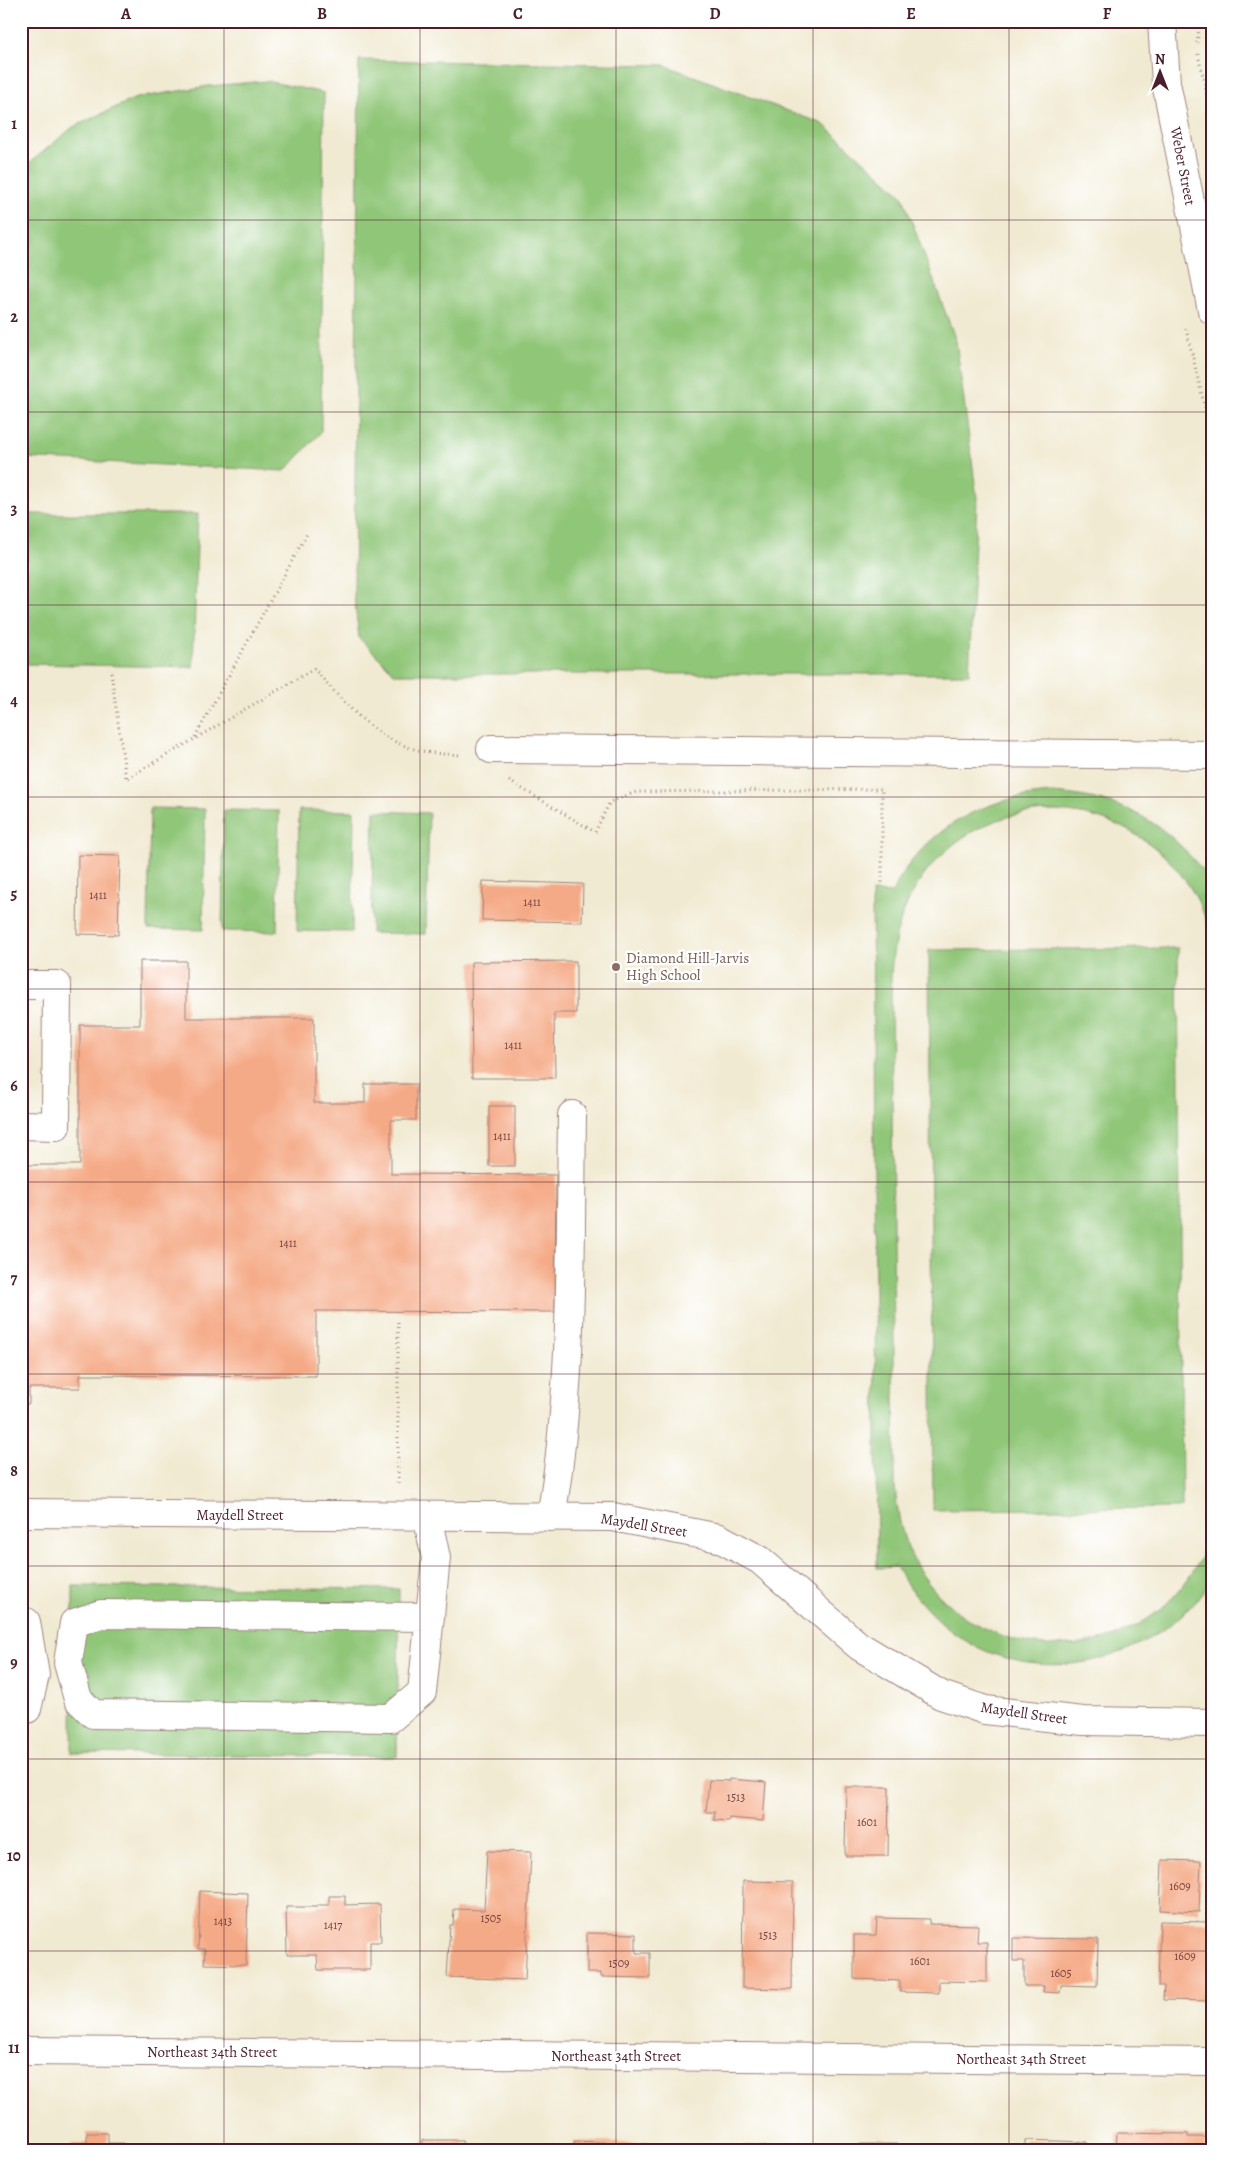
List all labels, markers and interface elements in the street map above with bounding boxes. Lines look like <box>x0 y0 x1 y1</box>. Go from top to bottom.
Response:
text: A <box>120 3 132 25</box>
text: B <box>317 3 327 25</box>
text: C <box>513 3 523 25</box>
text: D <box>709 3 721 25</box>
text: E <box>906 3 916 25</box>
text: F <box>1103 3 1112 25</box>
north arrow <box>1136 48 1186 98</box>
text: N <box>1155 50 1165 69</box>
text: 1 <box>11 113 17 135</box>
street label: Weber Street <box>1165 124 1200 207</box>
text: 2 <box>10 306 18 328</box>
text: 3 <box>11 498 18 520</box>
text: 4 <box>10 690 18 712</box>
text: 5 <box>11 883 18 905</box>
house number: 1411 <box>89 887 107 903</box>
house number: 1411 <box>523 894 541 910</box>
place label: Diamond Hill-Jarvis High School <box>626 948 749 985</box>
marker: Diamond Hill-Jarvis High School <box>610 961 622 973</box>
house number: 1411 <box>504 1037 522 1053</box>
text: 6 <box>10 1075 18 1097</box>
house number: 1411 <box>493 1128 511 1144</box>
house number: 1411 <box>279 1235 297 1251</box>
text: 7 <box>11 1268 18 1290</box>
text: 8 <box>10 1460 18 1482</box>
street label: Maydell Street <box>196 1505 284 1525</box>
street label: Maydell Street <box>599 1508 689 1542</box>
text: 9 <box>10 1652 18 1674</box>
street label: Maydell Street <box>979 1697 1069 1729</box>
house number: 1513 <box>727 1789 745 1805</box>
house number: 1601 <box>857 1814 877 1830</box>
text: 10 <box>7 1845 21 1867</box>
house number: 1609 <box>1169 1878 1191 1894</box>
house number: 1505 <box>481 1910 501 1926</box>
house number: 1413 <box>214 1913 232 1929</box>
house number: 1417 <box>324 1917 343 1933</box>
house number: 1513 <box>759 1927 777 1943</box>
house number: 1609 <box>1174 1948 1196 1964</box>
house number: 1601 <box>910 1953 930 1969</box>
house number: 1509 <box>608 1955 630 1971</box>
house number: 1605 <box>1050 1965 1072 1981</box>
text: 11 <box>8 2037 20 2059</box>
street label: Northeast 34th Street <box>147 2042 277 2062</box>
street label: Northeast 34th Street <box>551 2046 681 2066</box>
street label: Northeast 34th Street <box>956 2049 1086 2069</box>

